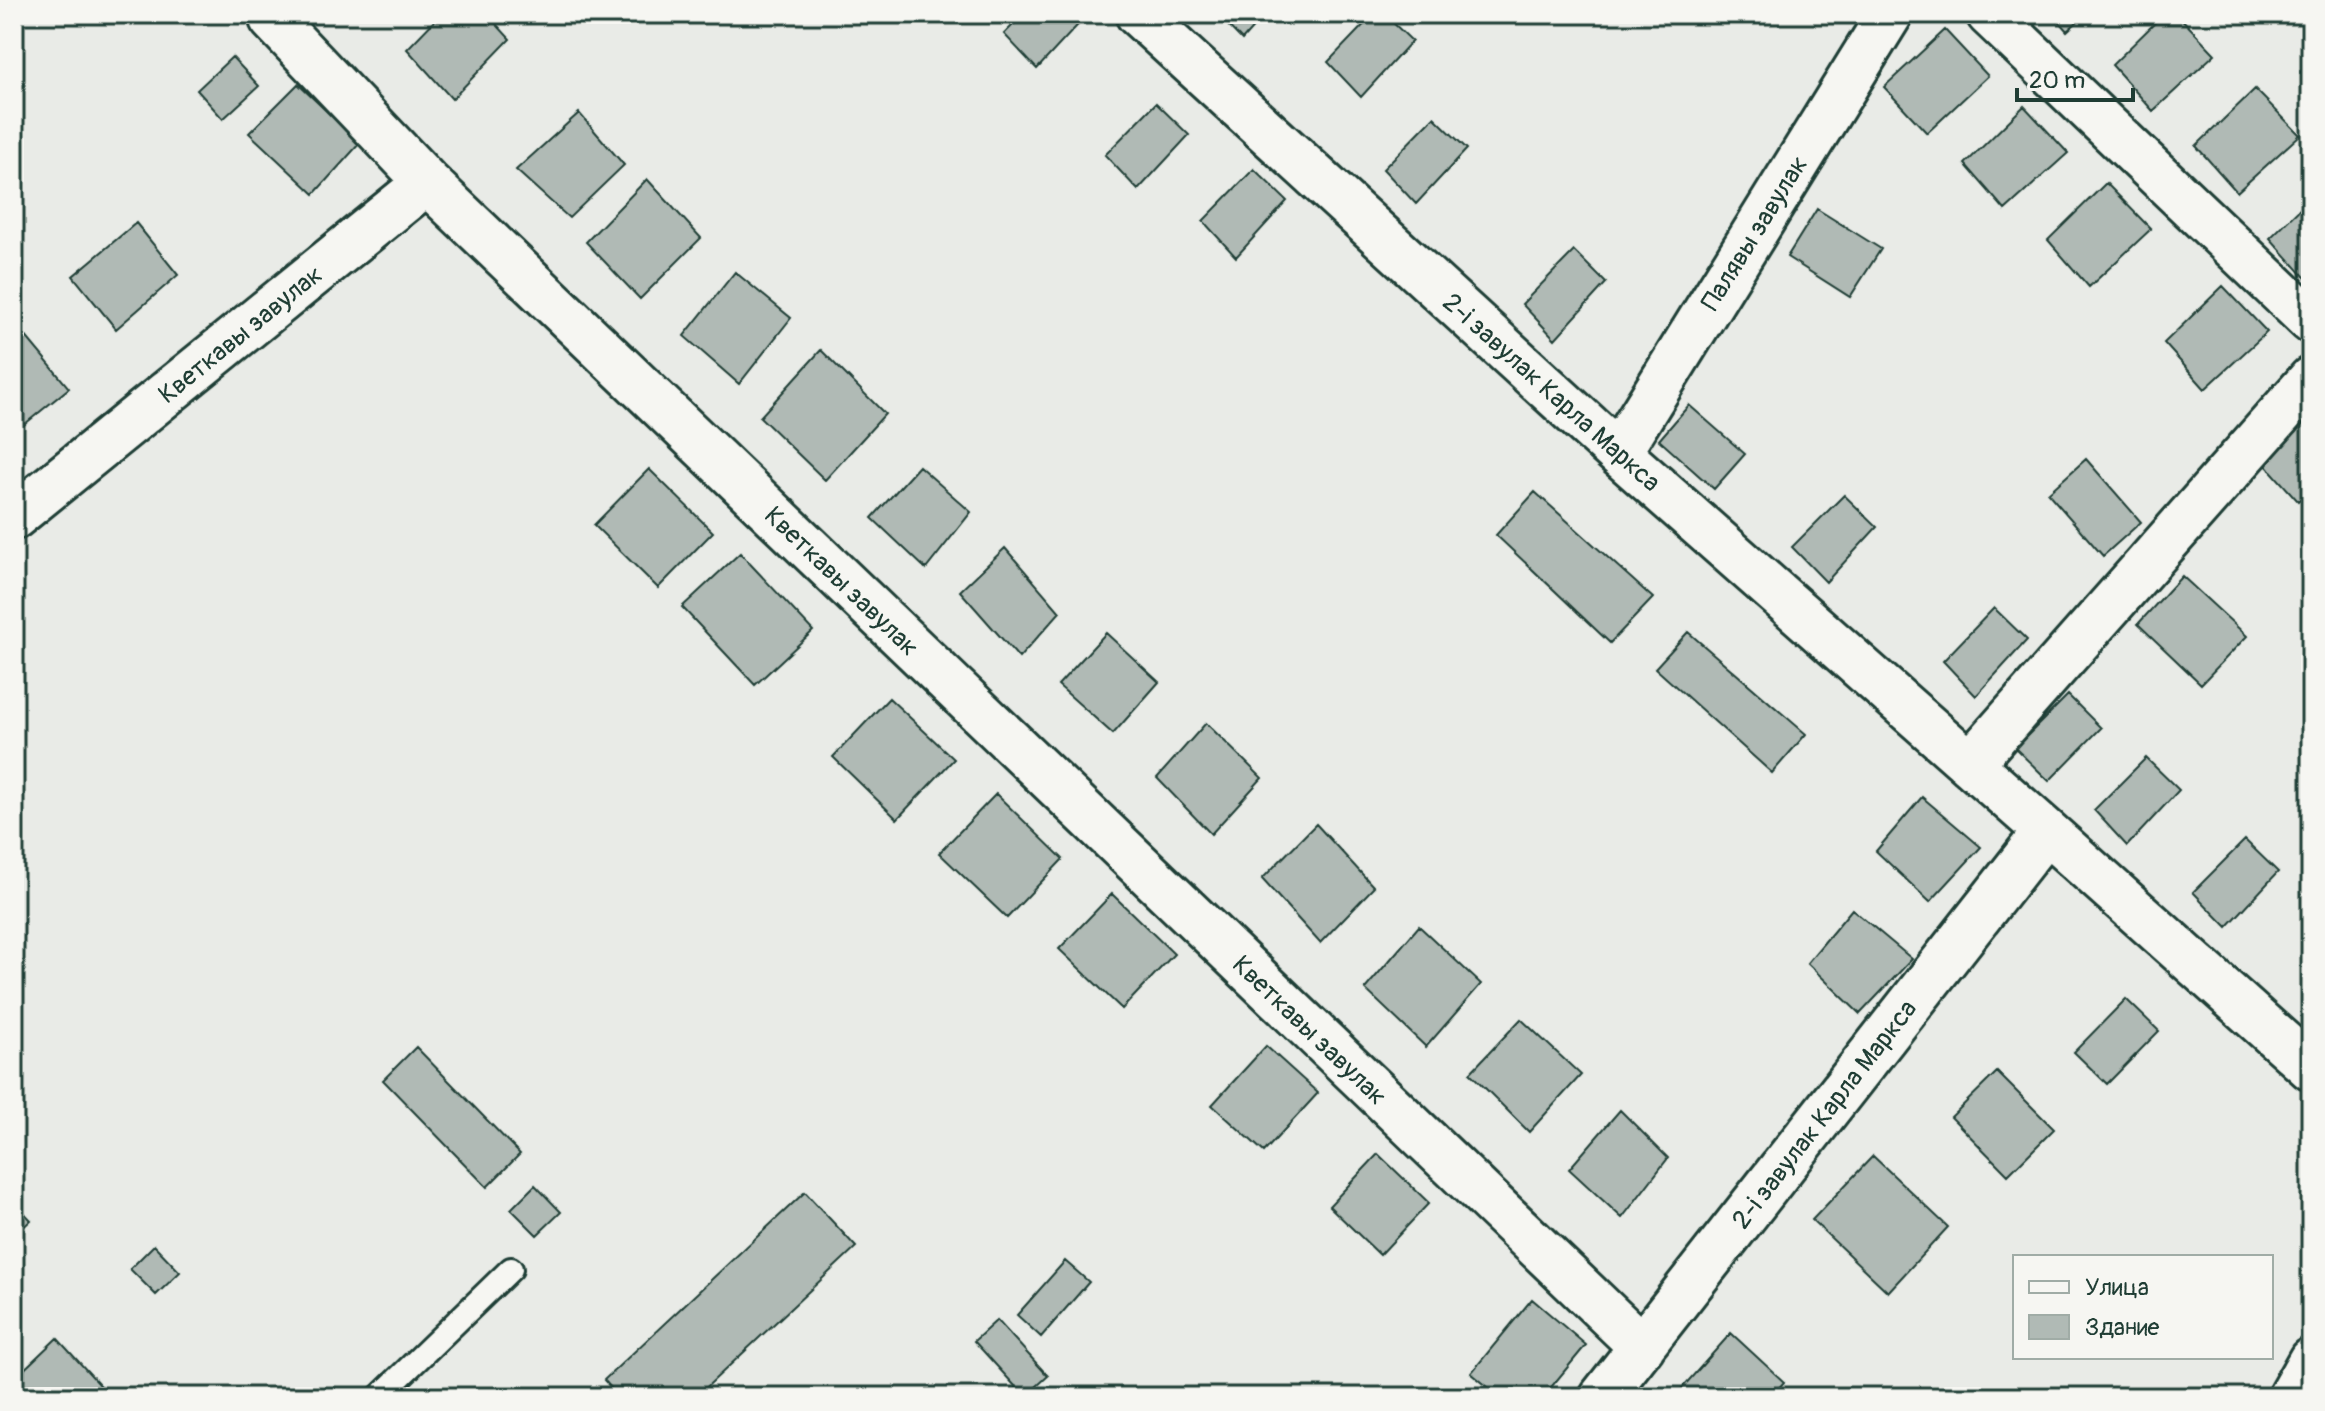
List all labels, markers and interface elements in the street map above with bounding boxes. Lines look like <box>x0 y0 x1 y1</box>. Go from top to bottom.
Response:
scale bar <box>2017 52 2133 102</box>
text: 20 m <box>2029 66 2085 95</box>
street label: Палявы завулак <box>1695 150 1815 317</box>
street label: Кветкавы завулак <box>152 259 329 411</box>
street label: 2-і завулак Карла Маркса <box>1436 287 1667 499</box>
street label: Кветкавы завулак <box>758 500 925 663</box>
street label: Кветкавы завулак <box>1226 949 1393 1112</box>
street label: 2-і завулак Карла Маркса <box>1725 994 1924 1235</box>
legend <box>2013 1255 2273 1359</box>
text: Улица <box>2085 1273 2149 1302</box>
text: Здание <box>2085 1313 2160 1342</box>

